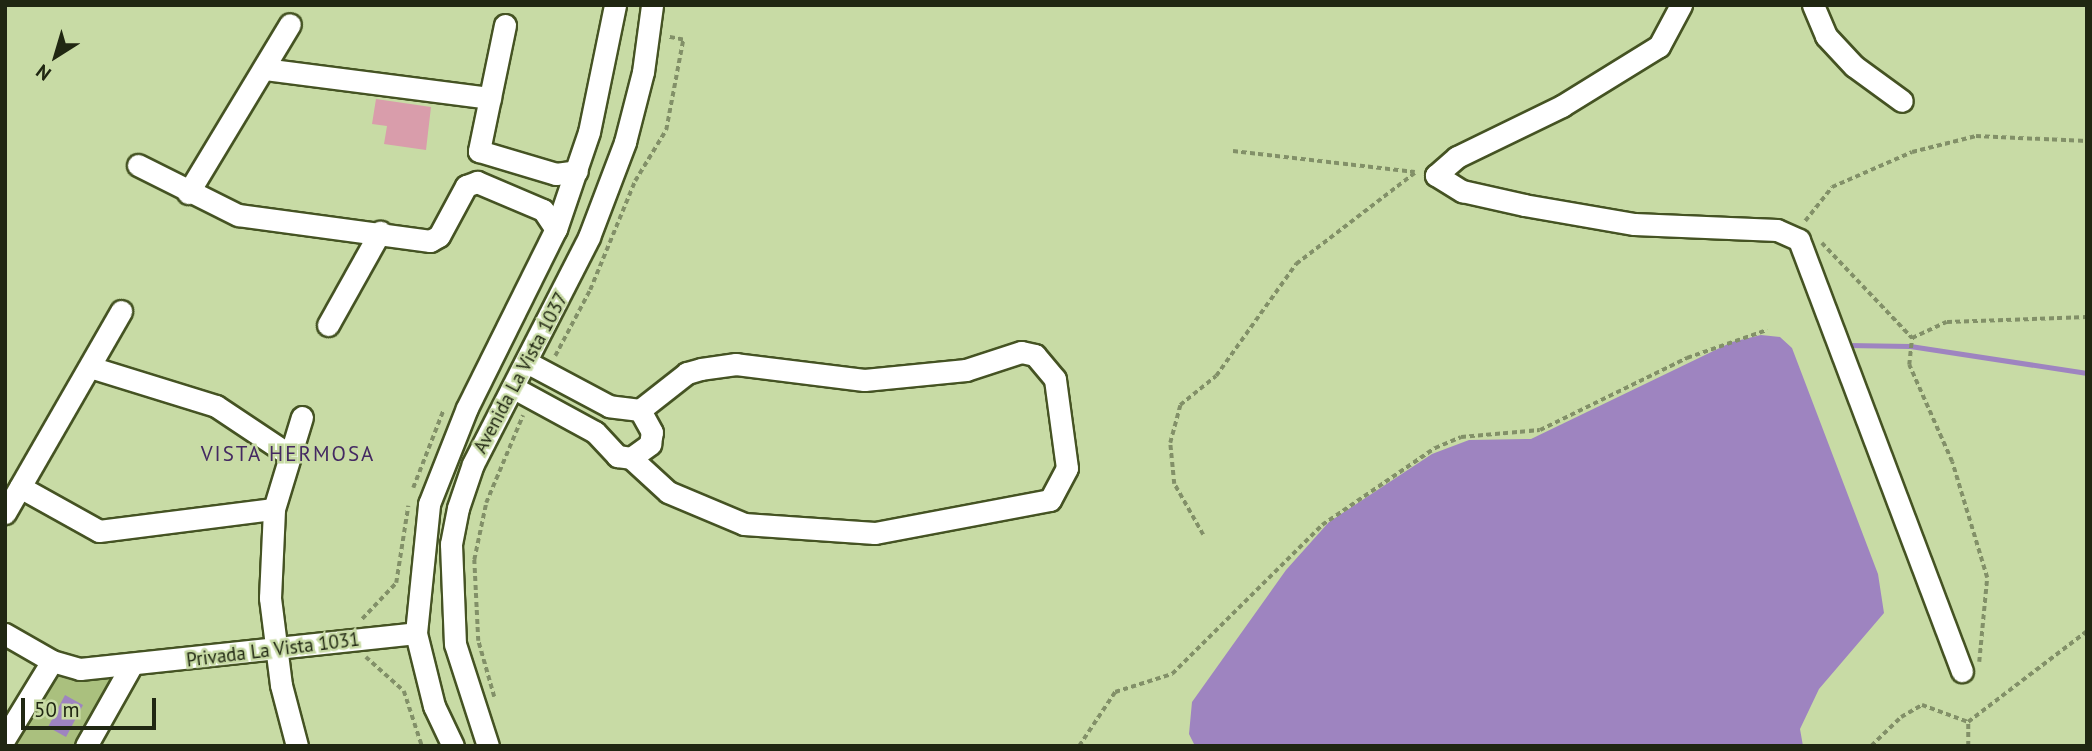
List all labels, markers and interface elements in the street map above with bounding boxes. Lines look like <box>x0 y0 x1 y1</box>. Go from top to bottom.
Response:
north arrow <box>21 21 91 91</box>
text: N <box>31 59 56 86</box>
street label: Avenida La Vista 1037 <box>469 288 573 458</box>
district label: VISTA HERMOSA <box>202 441 374 467</box>
street label: Privada La Vista 1031 <box>185 628 361 672</box>
scale bar <box>24 684 159 728</box>
text: 50 m <box>34 696 80 723</box>

